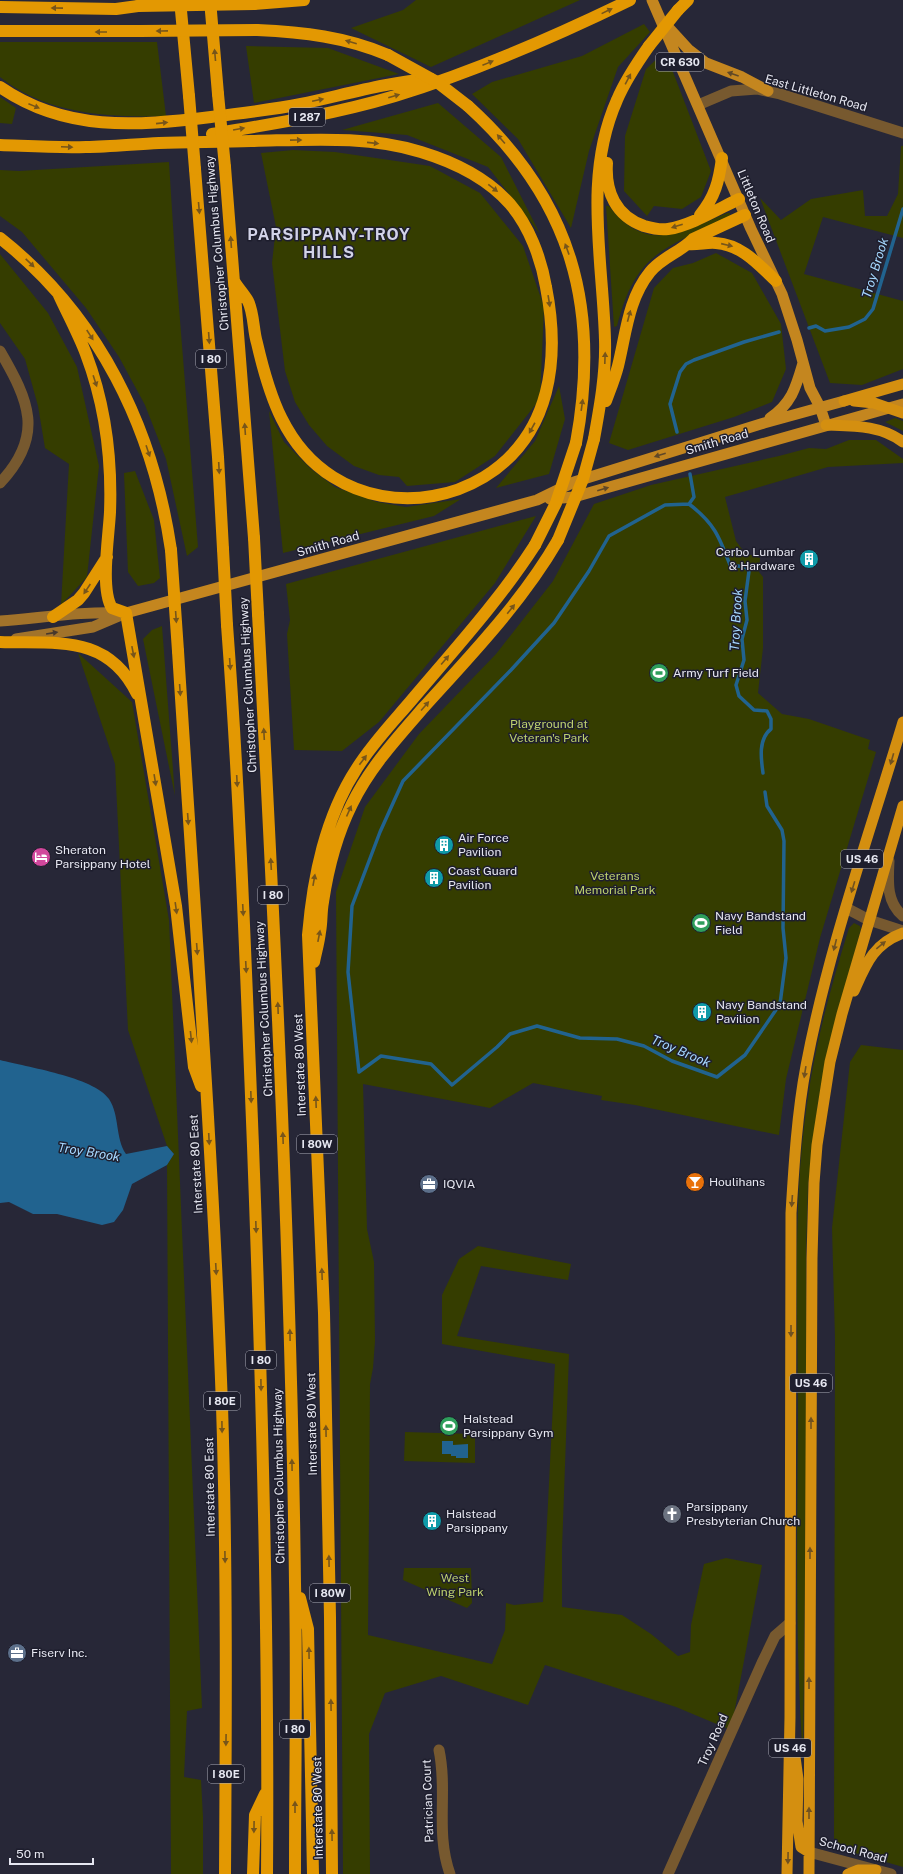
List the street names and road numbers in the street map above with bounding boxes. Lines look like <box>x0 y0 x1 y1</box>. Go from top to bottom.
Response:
road number: CR 630 <box>656 53 704 71</box>
street label: East Littleton Road <box>763 72 869 114</box>
road number: I 287 <box>289 108 325 126</box>
street label: Christopher Columbus Highway <box>202 154 232 331</box>
street label: Littleton Road <box>734 167 778 245</box>
road number: I 80 <box>196 350 226 368</box>
street label: Smith Road <box>684 426 750 458</box>
street label: Smith Road <box>295 528 361 560</box>
street label: Christopher Columbus Highway <box>236 596 260 773</box>
road number: US 46 <box>841 850 883 868</box>
road number: I 80 <box>258 886 288 904</box>
street label: Christopher Columbus Highway <box>252 920 276 1097</box>
street label: Interstate 80 West <box>291 1013 309 1117</box>
street label: Interstate 80 East <box>186 1114 206 1214</box>
road number: I 80W <box>297 1135 337 1153</box>
road number: I 80 <box>246 1351 276 1369</box>
street label: Interstate 80 West <box>304 1372 320 1476</box>
road number: US 46 <box>790 1374 832 1392</box>
street label: Christopher Columbus Highway <box>270 1387 288 1564</box>
road number: I 80E <box>204 1392 240 1410</box>
street label: Interstate 80 East <box>202 1437 218 1537</box>
road number: I 80W <box>310 1584 350 1602</box>
street label: Troy Road <box>695 1712 731 1768</box>
road number: I 80 <box>280 1720 310 1738</box>
road number: US 46 <box>769 1739 811 1757</box>
street label: Interstate 80 West <box>310 1756 326 1860</box>
street label: Patrician Court <box>420 1759 436 1843</box>
road number: I 80E <box>208 1765 244 1783</box>
street label: School Road <box>817 1834 889 1866</box>

